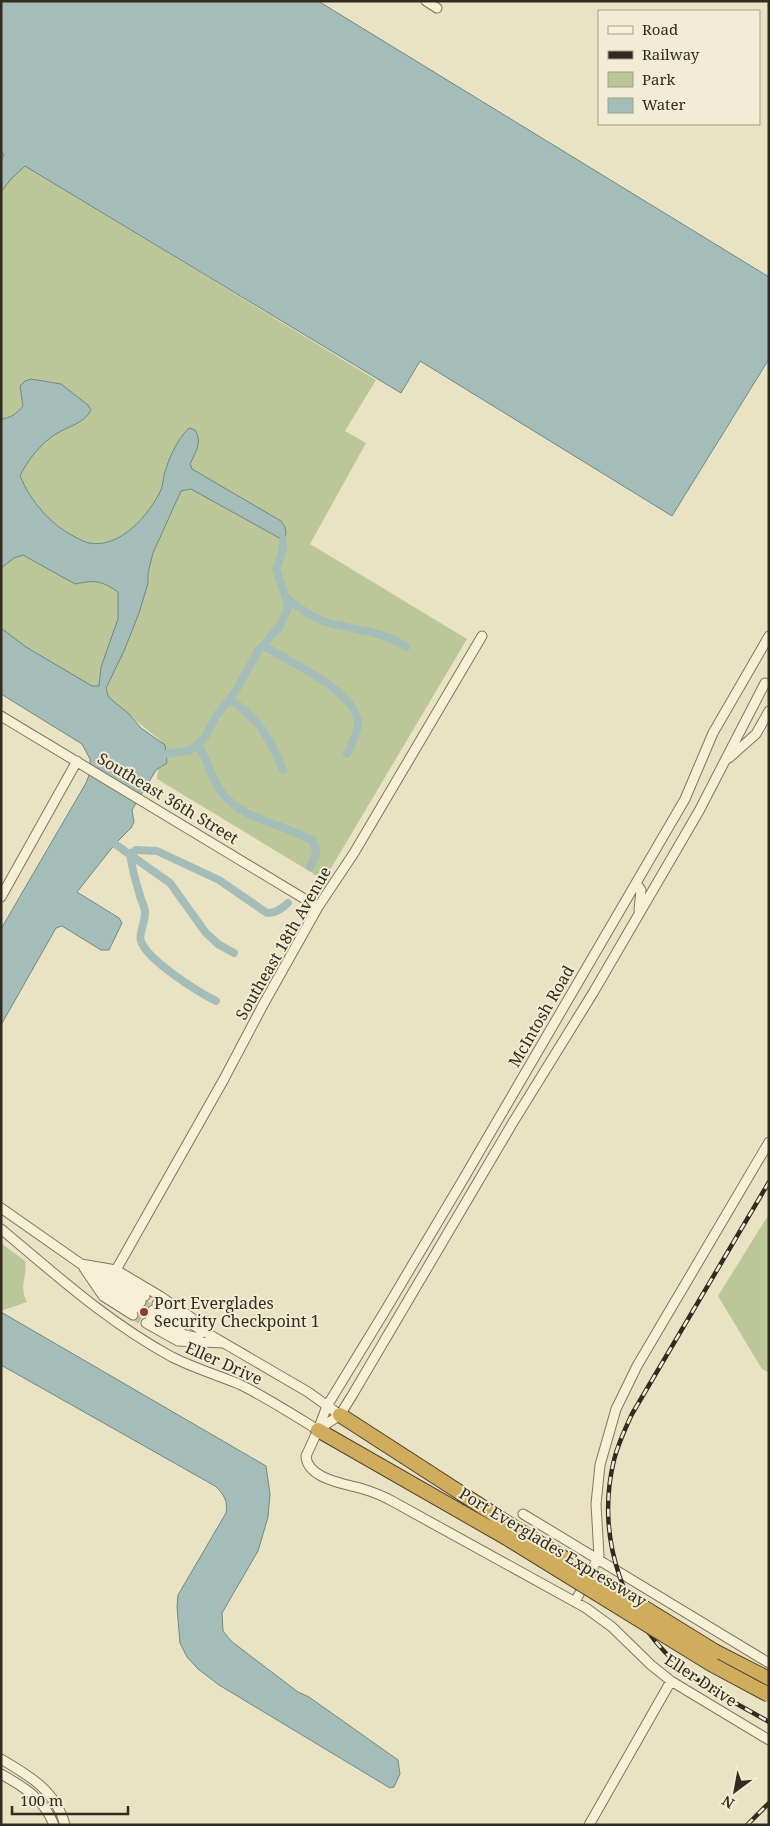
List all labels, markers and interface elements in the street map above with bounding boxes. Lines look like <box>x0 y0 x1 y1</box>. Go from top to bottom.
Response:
legend <box>598 10 760 125</box>
text: Road <box>642 19 678 39</box>
text: Railway <box>642 44 700 64</box>
text: Park <box>642 69 676 89</box>
text: Water <box>642 94 685 114</box>
street label: Southeast 36th Street <box>93 747 243 849</box>
street label: Southeast 18th Avenue <box>230 862 336 1024</box>
street label: McIntosh Road <box>503 961 579 1071</box>
place label: Port Everglades Security Checkpoint 1 <box>154 1292 320 1332</box>
marker: Port Everglades Security Checkpoint 1 <box>138 1306 150 1318</box>
street label: Eller Drive <box>182 1336 266 1390</box>
street label: Port Everglades Expressway <box>455 1482 652 1612</box>
street label: Eller Drive <box>661 1648 741 1712</box>
north arrow <box>710 1766 760 1816</box>
scale bar <box>12 1784 129 1816</box>
text: 100 m <box>20 1790 63 1810</box>
text: N <box>718 1791 738 1813</box>

